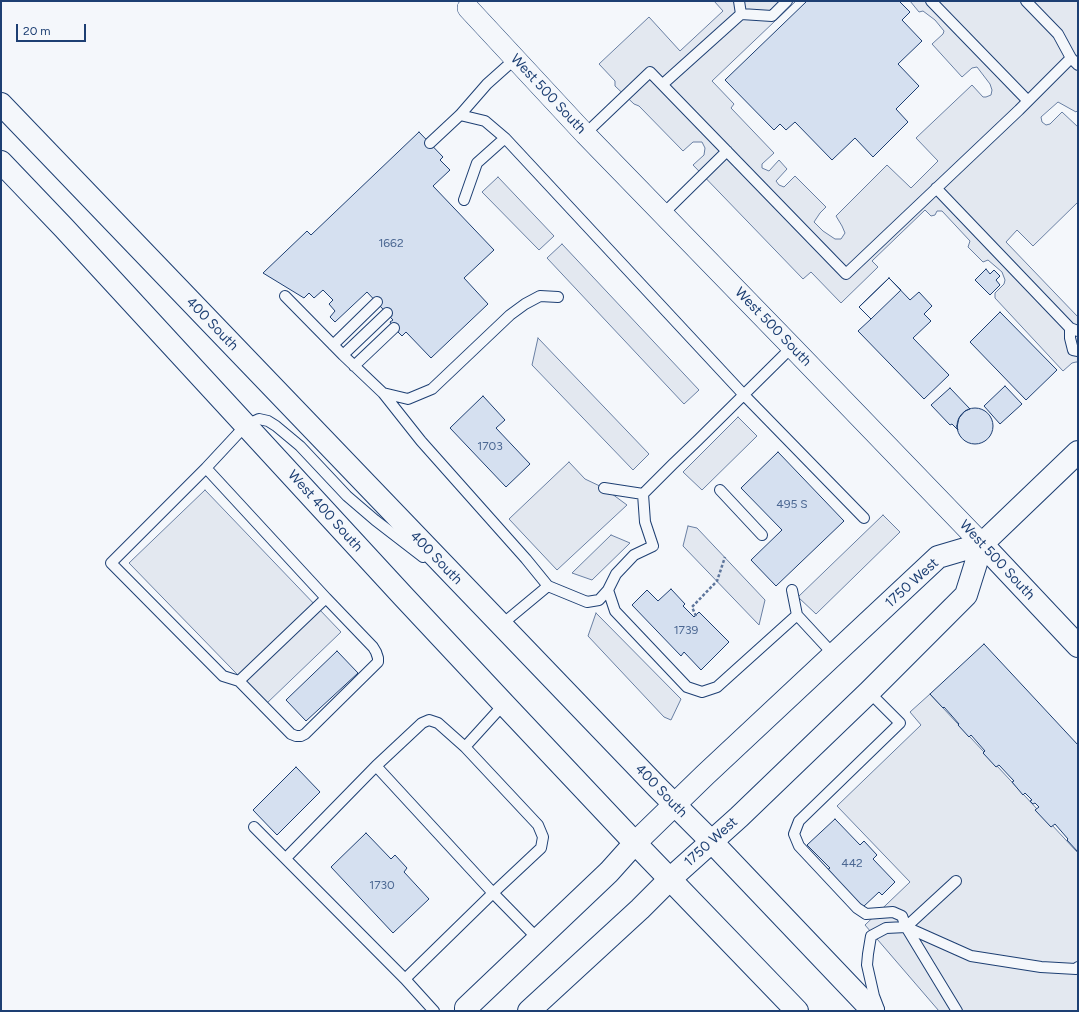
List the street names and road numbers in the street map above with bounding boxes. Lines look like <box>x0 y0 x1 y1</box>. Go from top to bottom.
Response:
street label: West 500 South <box>507 51 589 137</box>
street label: West 500 South <box>731 284 815 370</box>
street label: 400 South <box>182 294 242 354</box>
street label: West 400 South <box>284 467 366 555</box>
street label: West 500 South <box>956 517 1038 603</box>
street label: 400 South <box>406 528 466 588</box>
street label: 1750 West <box>882 555 942 611</box>
street label: 400 South <box>631 761 691 821</box>
street label: 1750 West <box>681 814 741 870</box>

